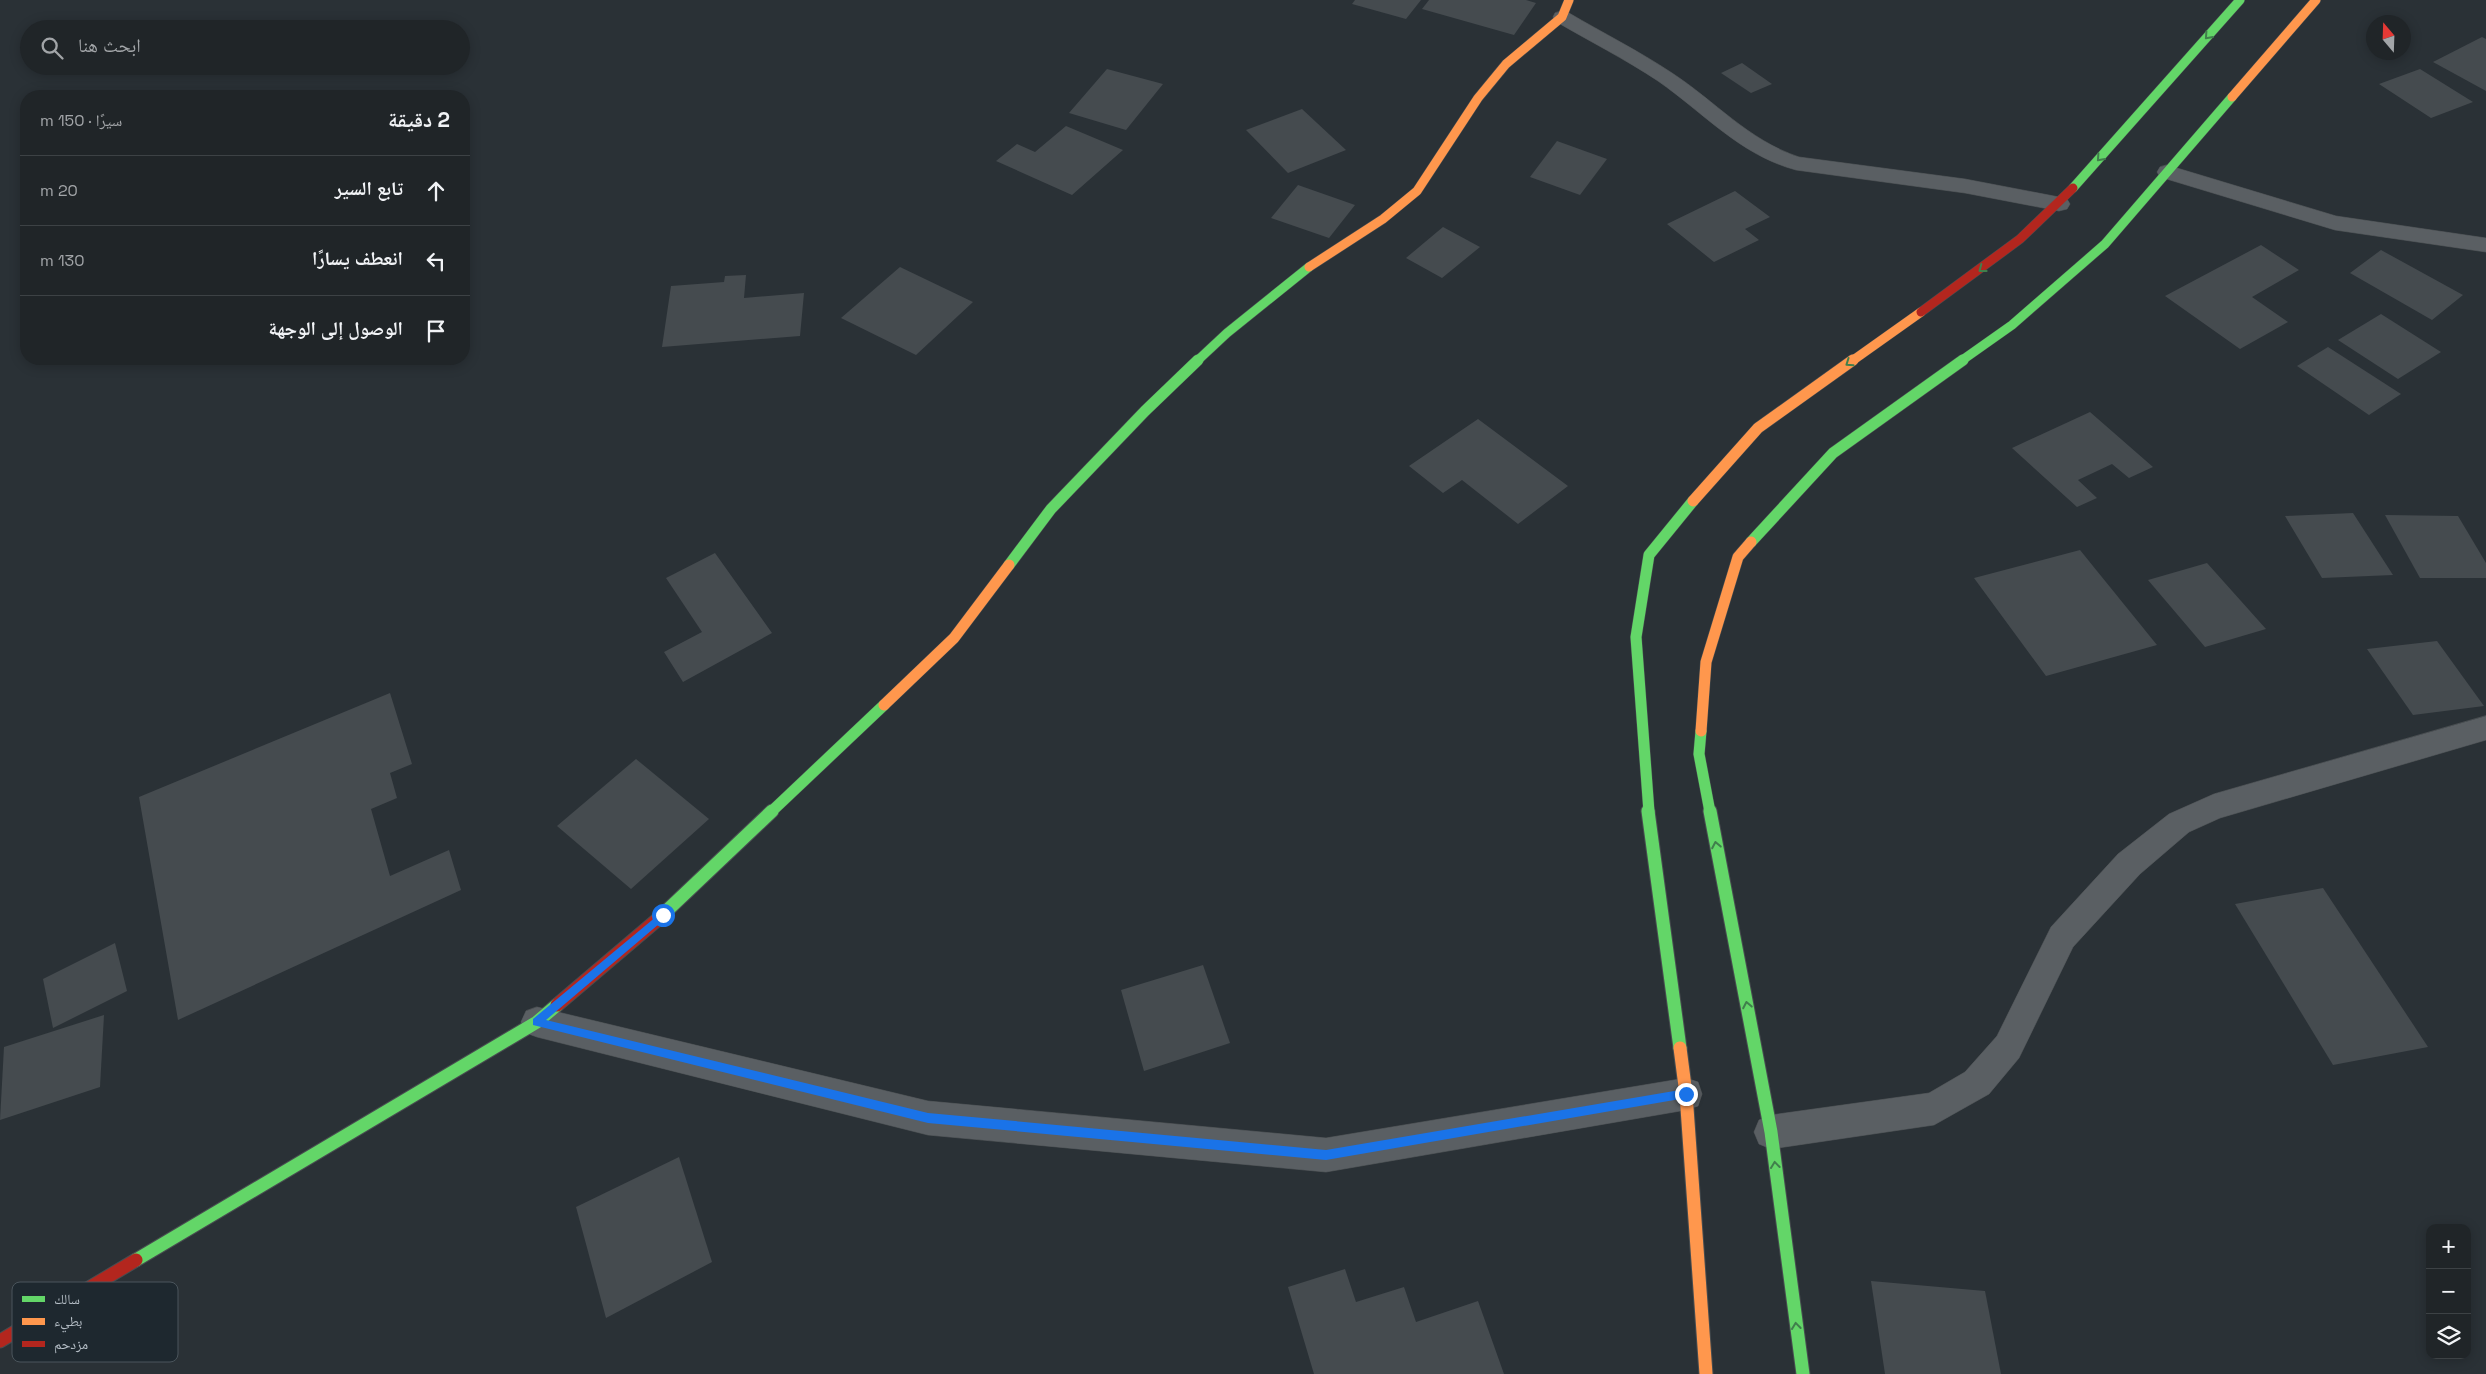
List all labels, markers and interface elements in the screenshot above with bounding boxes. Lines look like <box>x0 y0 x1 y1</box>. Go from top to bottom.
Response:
north arrow <box>2366 15 2411 60</box>
search box <box>20 20 470 75</box>
one-way arrow <box>2204 31 2213 40</box>
text: ابحث هنا <box>78 33 141 58</box>
icon: search <box>38 34 66 62</box>
text: 2 دقيقة <box>388 106 450 133</box>
text: سيرًا · 150 m <box>40 110 122 131</box>
one-way arrow <box>2097 152 2106 161</box>
text: تابع السير <box>335 176 403 201</box>
icon: ahead <box>422 177 450 205</box>
text: 20 m <box>40 180 78 201</box>
text: انعطف يسارًا <box>312 246 403 271</box>
icon: left <box>422 247 450 275</box>
text: 130 m <box>40 250 85 271</box>
one-way arrow <box>1978 263 1988 272</box>
text: الوصول إلى الوجهة <box>268 316 403 341</box>
icon: arrive <box>422 317 450 345</box>
one-way arrow <box>1846 357 1855 366</box>
one-way arrow <box>1712 841 1722 849</box>
route start <box>652 904 675 927</box>
one-way arrow <box>1742 1000 1753 1009</box>
route end <box>1675 1083 1698 1106</box>
one-way arrow <box>1771 1160 1781 1169</box>
map controls <box>2426 1224 2471 1359</box>
button: + <box>2426 1224 2471 1269</box>
button: − <box>2426 1269 2471 1314</box>
legend <box>12 1282 178 1362</box>
text: سالك <box>54 1290 80 1308</box>
text: بطيء <box>54 1312 83 1333</box>
button: layers <box>2426 1314 2471 1359</box>
one-way arrow <box>1791 1321 1802 1329</box>
text: مزدحم <box>54 1335 88 1354</box>

